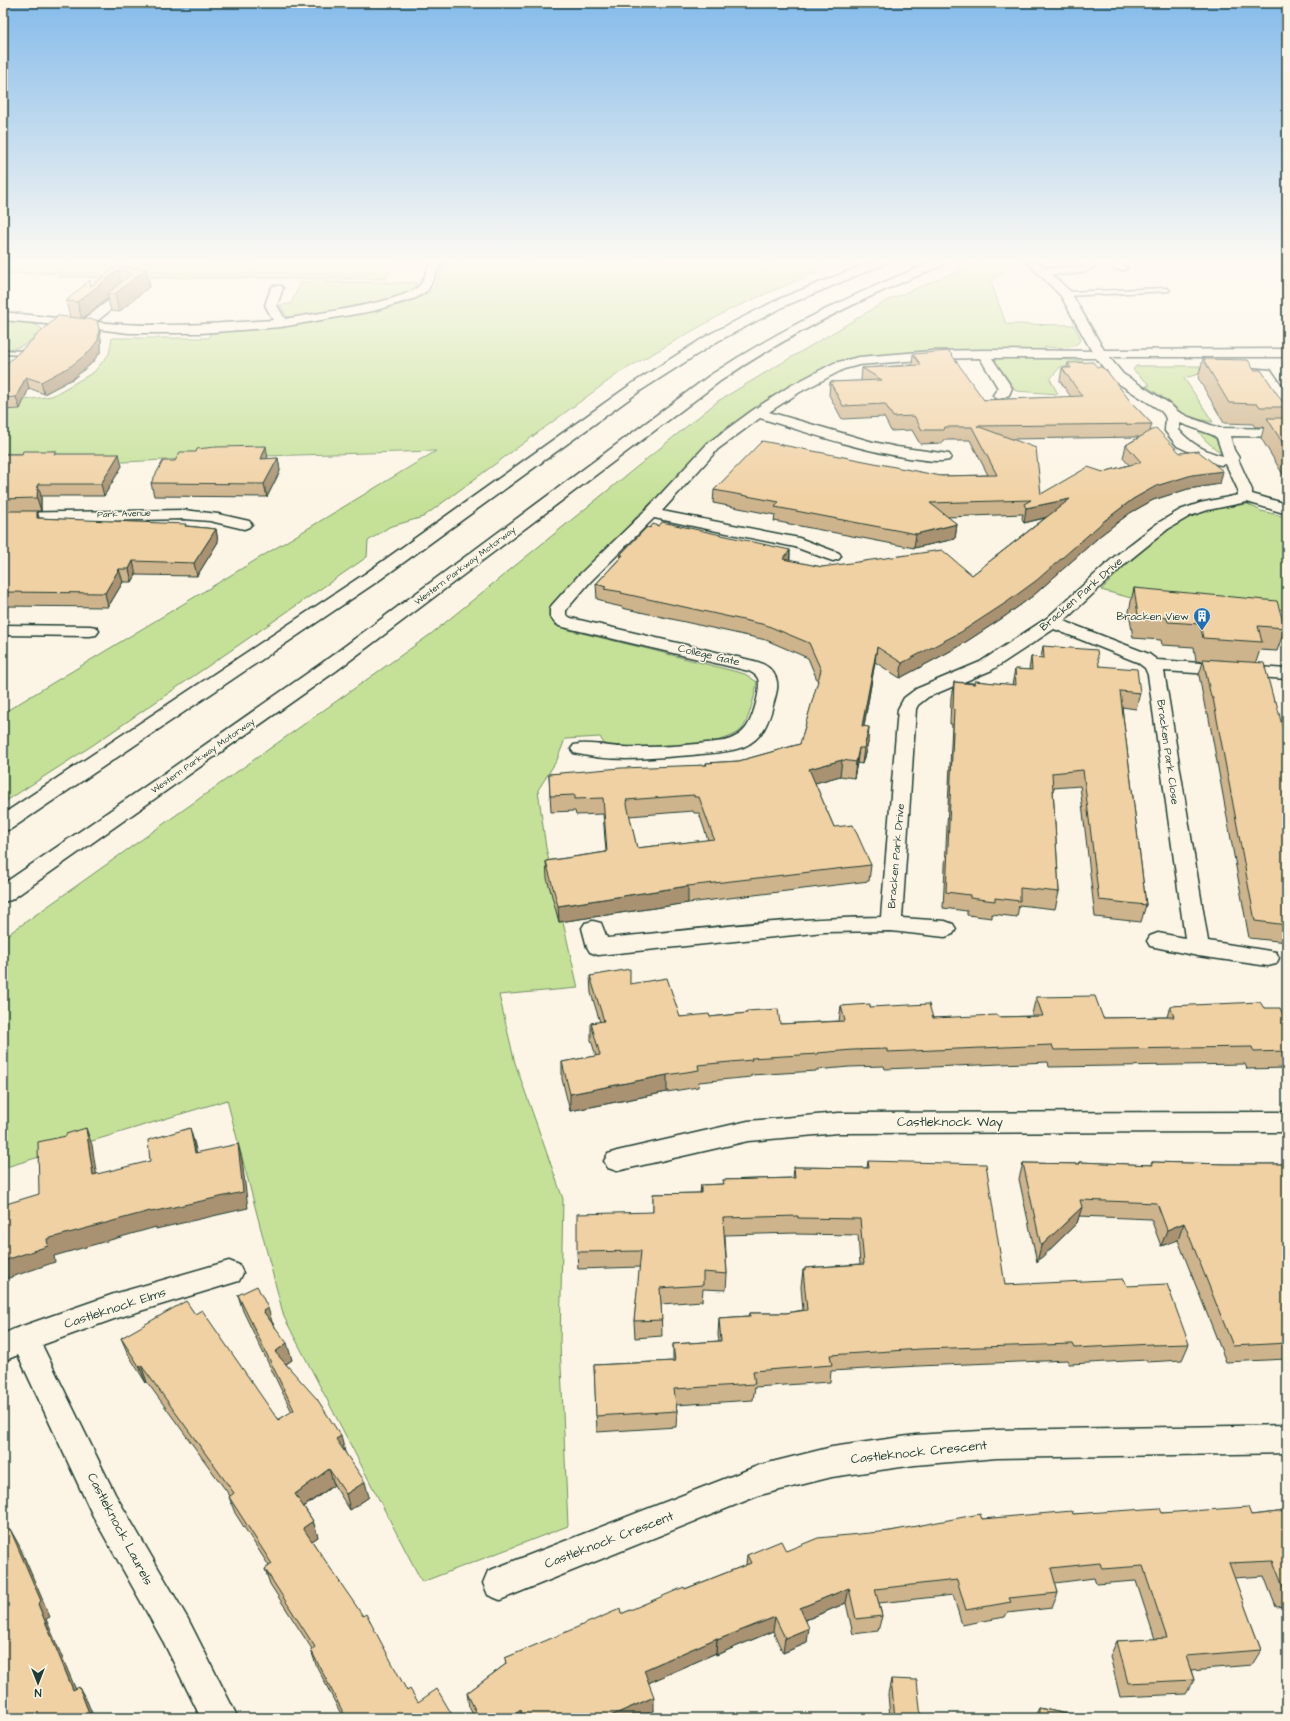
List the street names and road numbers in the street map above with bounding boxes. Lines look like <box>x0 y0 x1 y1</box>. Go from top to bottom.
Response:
street label: Park Avenue <box>97 507 151 521</box>
street label: Western Parkway Motorway <box>412 524 518 608</box>
street label: Bracken Park Drive <box>1036 554 1126 634</box>
street label: College Gate <box>676 641 741 670</box>
street label: Bracken Park Close <box>1153 698 1183 806</box>
street label: Western Parkway Motorway <box>149 715 257 797</box>
street label: Bracken Park Drive <box>884 803 908 909</box>
street label: Castleknock Way <box>897 1113 1003 1132</box>
street label: Castleknock Elms <box>62 1283 169 1333</box>
street label: Castleknock Crescent <box>850 1436 989 1468</box>
street label: Castleknock Laurels <box>83 1470 157 1589</box>
street label: Castleknock Crescent <box>542 1507 677 1573</box>

